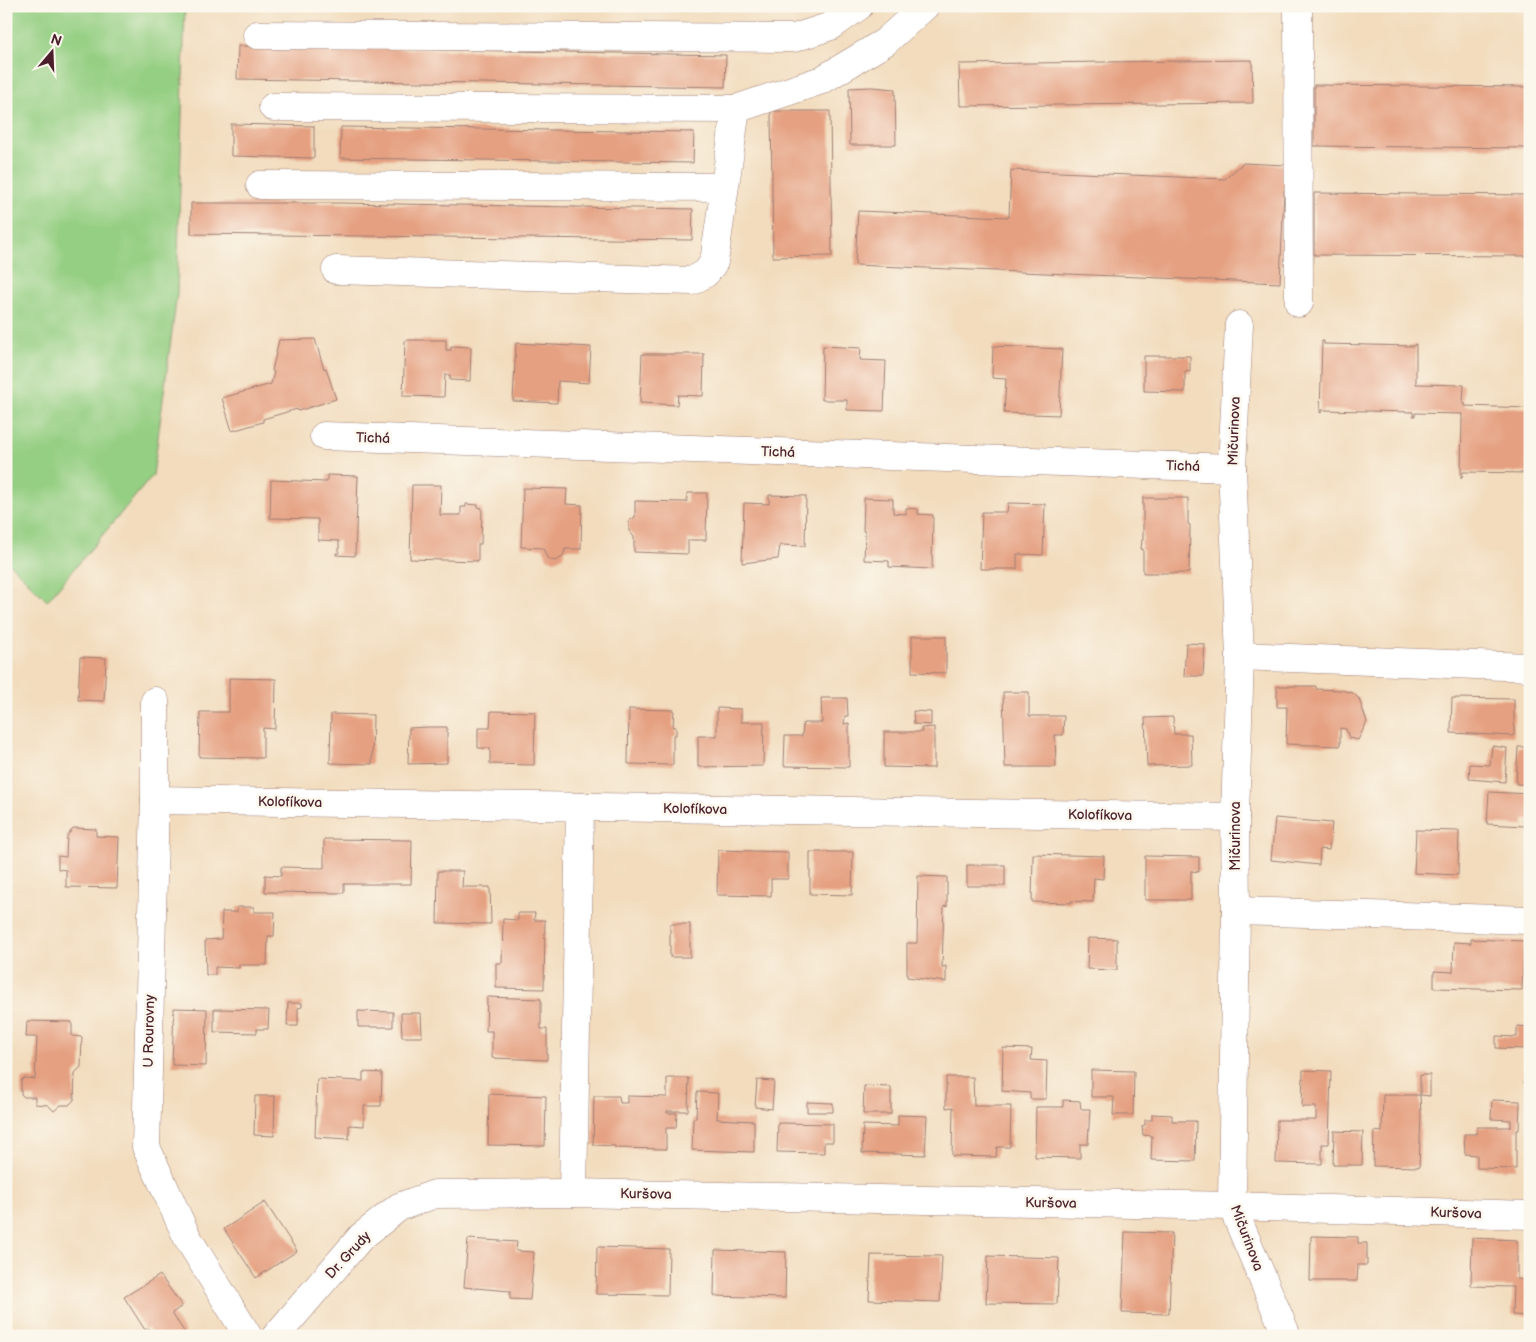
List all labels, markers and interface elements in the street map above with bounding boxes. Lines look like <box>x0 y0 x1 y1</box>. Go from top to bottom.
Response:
north arrow <box>28 28 78 78</box>
text: N <box>48 30 64 50</box>
street label: Mičurinova <box>1224 396 1244 466</box>
street label: Tichá <box>356 429 390 447</box>
street label: Tichá <box>761 443 795 461</box>
street label: Tichá <box>1166 457 1200 475</box>
street label: Kolofíkova <box>258 793 322 811</box>
street label: Kolofíkova <box>663 800 727 818</box>
street label: Mičurinova <box>1227 801 1244 871</box>
street label: Kolofíkova <box>1068 806 1132 824</box>
street label: U Rourovny <box>140 994 158 1068</box>
street label: Kuršova <box>620 1185 672 1203</box>
street label: Kuršova <box>1025 1194 1077 1212</box>
street label: Mičurinova <box>1227 1203 1267 1273</box>
street label: Kuršova <box>1430 1204 1482 1222</box>
street label: Dr. Grudy <box>322 1227 375 1282</box>

